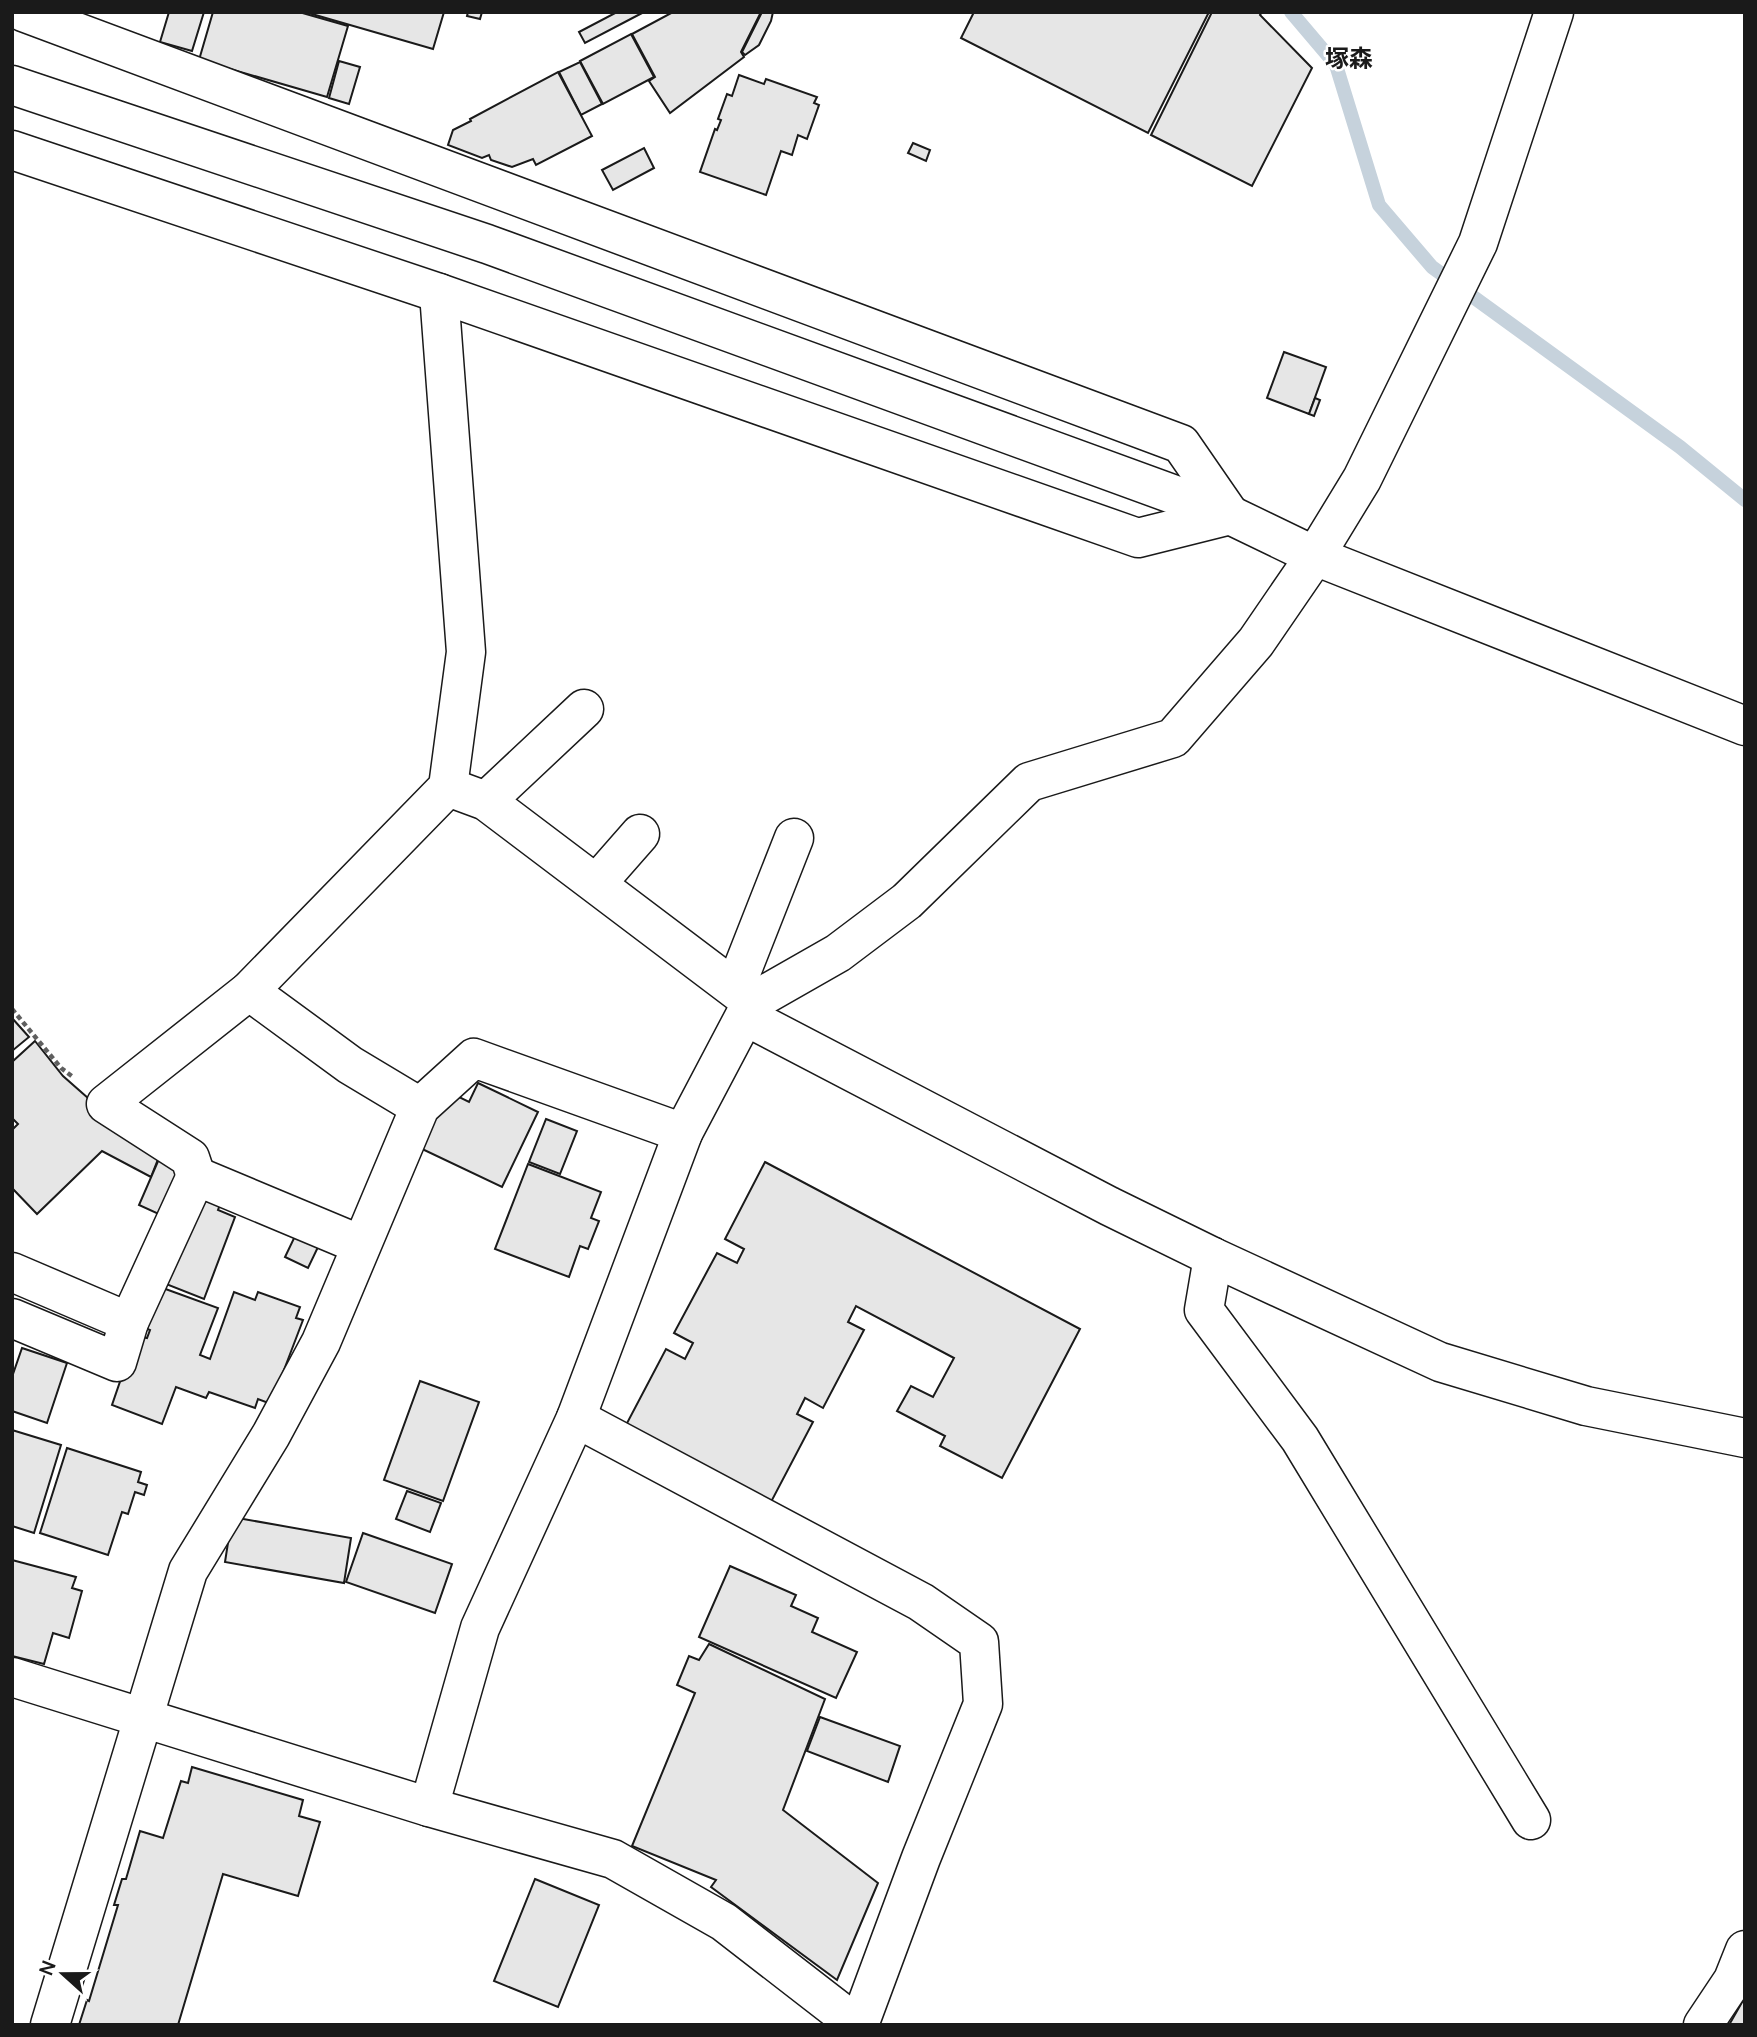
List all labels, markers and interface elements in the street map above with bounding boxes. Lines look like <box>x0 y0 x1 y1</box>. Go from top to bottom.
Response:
district label: 塚森 <box>1325 41 1373 74</box>
north arrow <box>28 1939 98 2009</box>
text: N <box>33 1957 62 1979</box>

